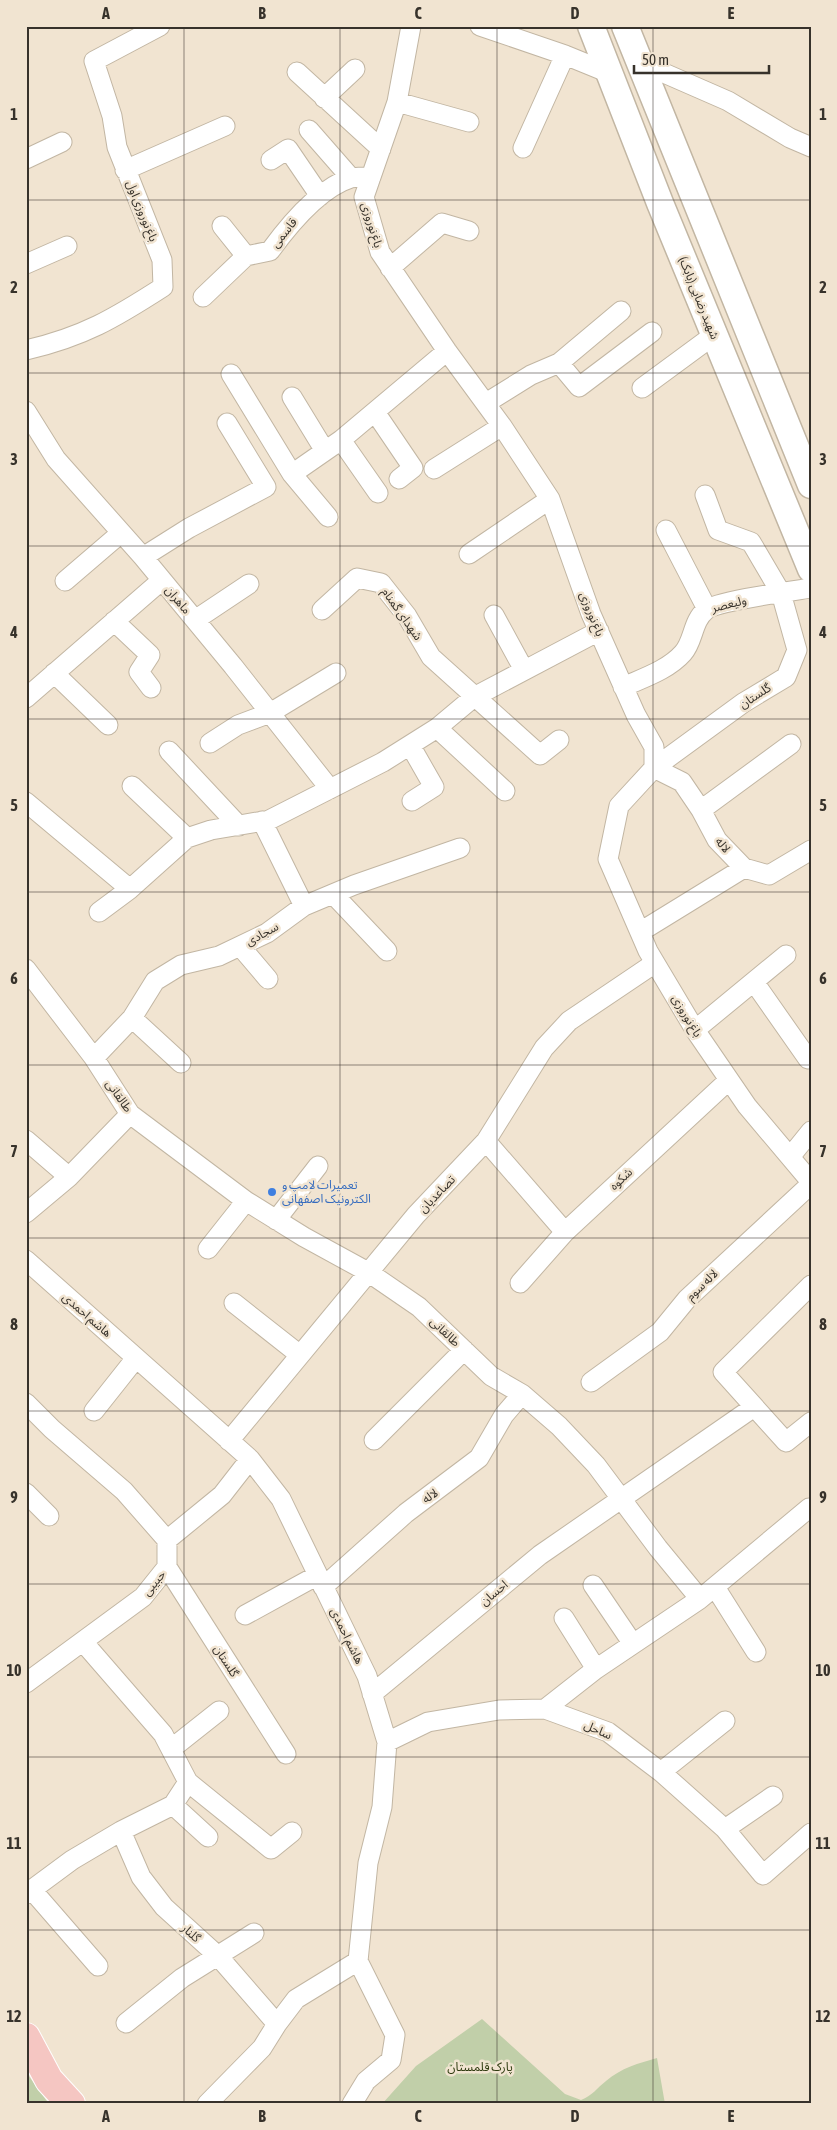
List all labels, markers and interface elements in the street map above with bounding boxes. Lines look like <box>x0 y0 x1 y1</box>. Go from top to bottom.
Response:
text: A <box>101 4 110 22</box>
text: B <box>258 4 266 22</box>
text: C <box>414 4 422 22</box>
text: D <box>571 4 580 22</box>
text: E <box>728 4 735 22</box>
scale bar <box>634 42 770 74</box>
text: 50 m <box>642 51 669 68</box>
text: 1 <box>10 105 18 123</box>
text: 1 <box>819 105 827 123</box>
street label: باغ نوروزی اول <box>122 178 161 244</box>
street label: باغ نوروزی <box>357 201 386 250</box>
street label: قاسمی <box>268 215 300 251</box>
street label: شهید رضایی (بابک) <box>676 255 722 341</box>
text: 2 <box>10 278 18 296</box>
text: 2 <box>819 278 827 296</box>
text: 3 <box>10 450 18 468</box>
text: 3 <box>819 450 827 468</box>
street label: ماهران <box>162 583 194 617</box>
street label: شهدای گمنام <box>377 585 425 644</box>
street label: باغ نوروزی <box>575 590 607 639</box>
street label: ولیعصر <box>709 593 748 615</box>
text: 4 <box>9 623 18 641</box>
text: 4 <box>818 623 827 641</box>
street label: گلستان <box>737 680 774 711</box>
text: 5 <box>10 796 18 814</box>
text: 5 <box>819 796 827 814</box>
street label: لاله <box>713 834 733 856</box>
street label: سجادی <box>243 919 281 949</box>
text: 6 <box>10 969 18 987</box>
text: 6 <box>819 969 827 987</box>
street label: باغ نوروزی <box>667 992 705 1041</box>
street label: طالقانی <box>103 1077 135 1115</box>
text: 7 <box>10 1142 18 1160</box>
text: 7 <box>819 1142 827 1160</box>
street label: شکوه <box>607 1165 635 1193</box>
street label: تصاعدیان <box>416 1172 458 1216</box>
place label: تعمیرات لامپ و الکترونیک اصفهانی <box>282 1178 371 1206</box>
marker: تعمیرات لامپ و الکترونیک اصفهانی <box>266 1186 278 1198</box>
street label: لاله سوم <box>683 1267 722 1305</box>
street label: هاشم احمدی <box>58 1290 115 1342</box>
street label: طالقانی <box>427 1314 463 1350</box>
text: 8 <box>10 1315 18 1333</box>
text: 8 <box>819 1315 827 1333</box>
street label: لاله <box>419 1486 441 1506</box>
text: 9 <box>10 1488 18 1506</box>
text: 9 <box>819 1488 827 1506</box>
street label: حبیبی <box>140 1567 168 1599</box>
street label: احسان <box>477 1577 511 1609</box>
street label: هاشم احمدی <box>326 1606 367 1667</box>
street label: گلستان <box>211 1643 242 1680</box>
text: 10 <box>6 1661 22 1679</box>
text: 10 <box>815 1661 831 1679</box>
street label: ساحل <box>582 1718 614 1742</box>
text: 11 <box>6 1834 22 1852</box>
text: 11 <box>815 1834 831 1852</box>
street label: گلنار <box>178 1920 204 1946</box>
text: 12 <box>6 2007 22 2025</box>
text: 12 <box>815 2007 831 2025</box>
park label: پارک قلمستان <box>447 2060 513 2075</box>
text: A <box>101 2107 110 2125</box>
text: B <box>258 2107 266 2125</box>
text: C <box>414 2107 422 2125</box>
text: D <box>571 2107 580 2125</box>
text: E <box>728 2107 735 2125</box>

